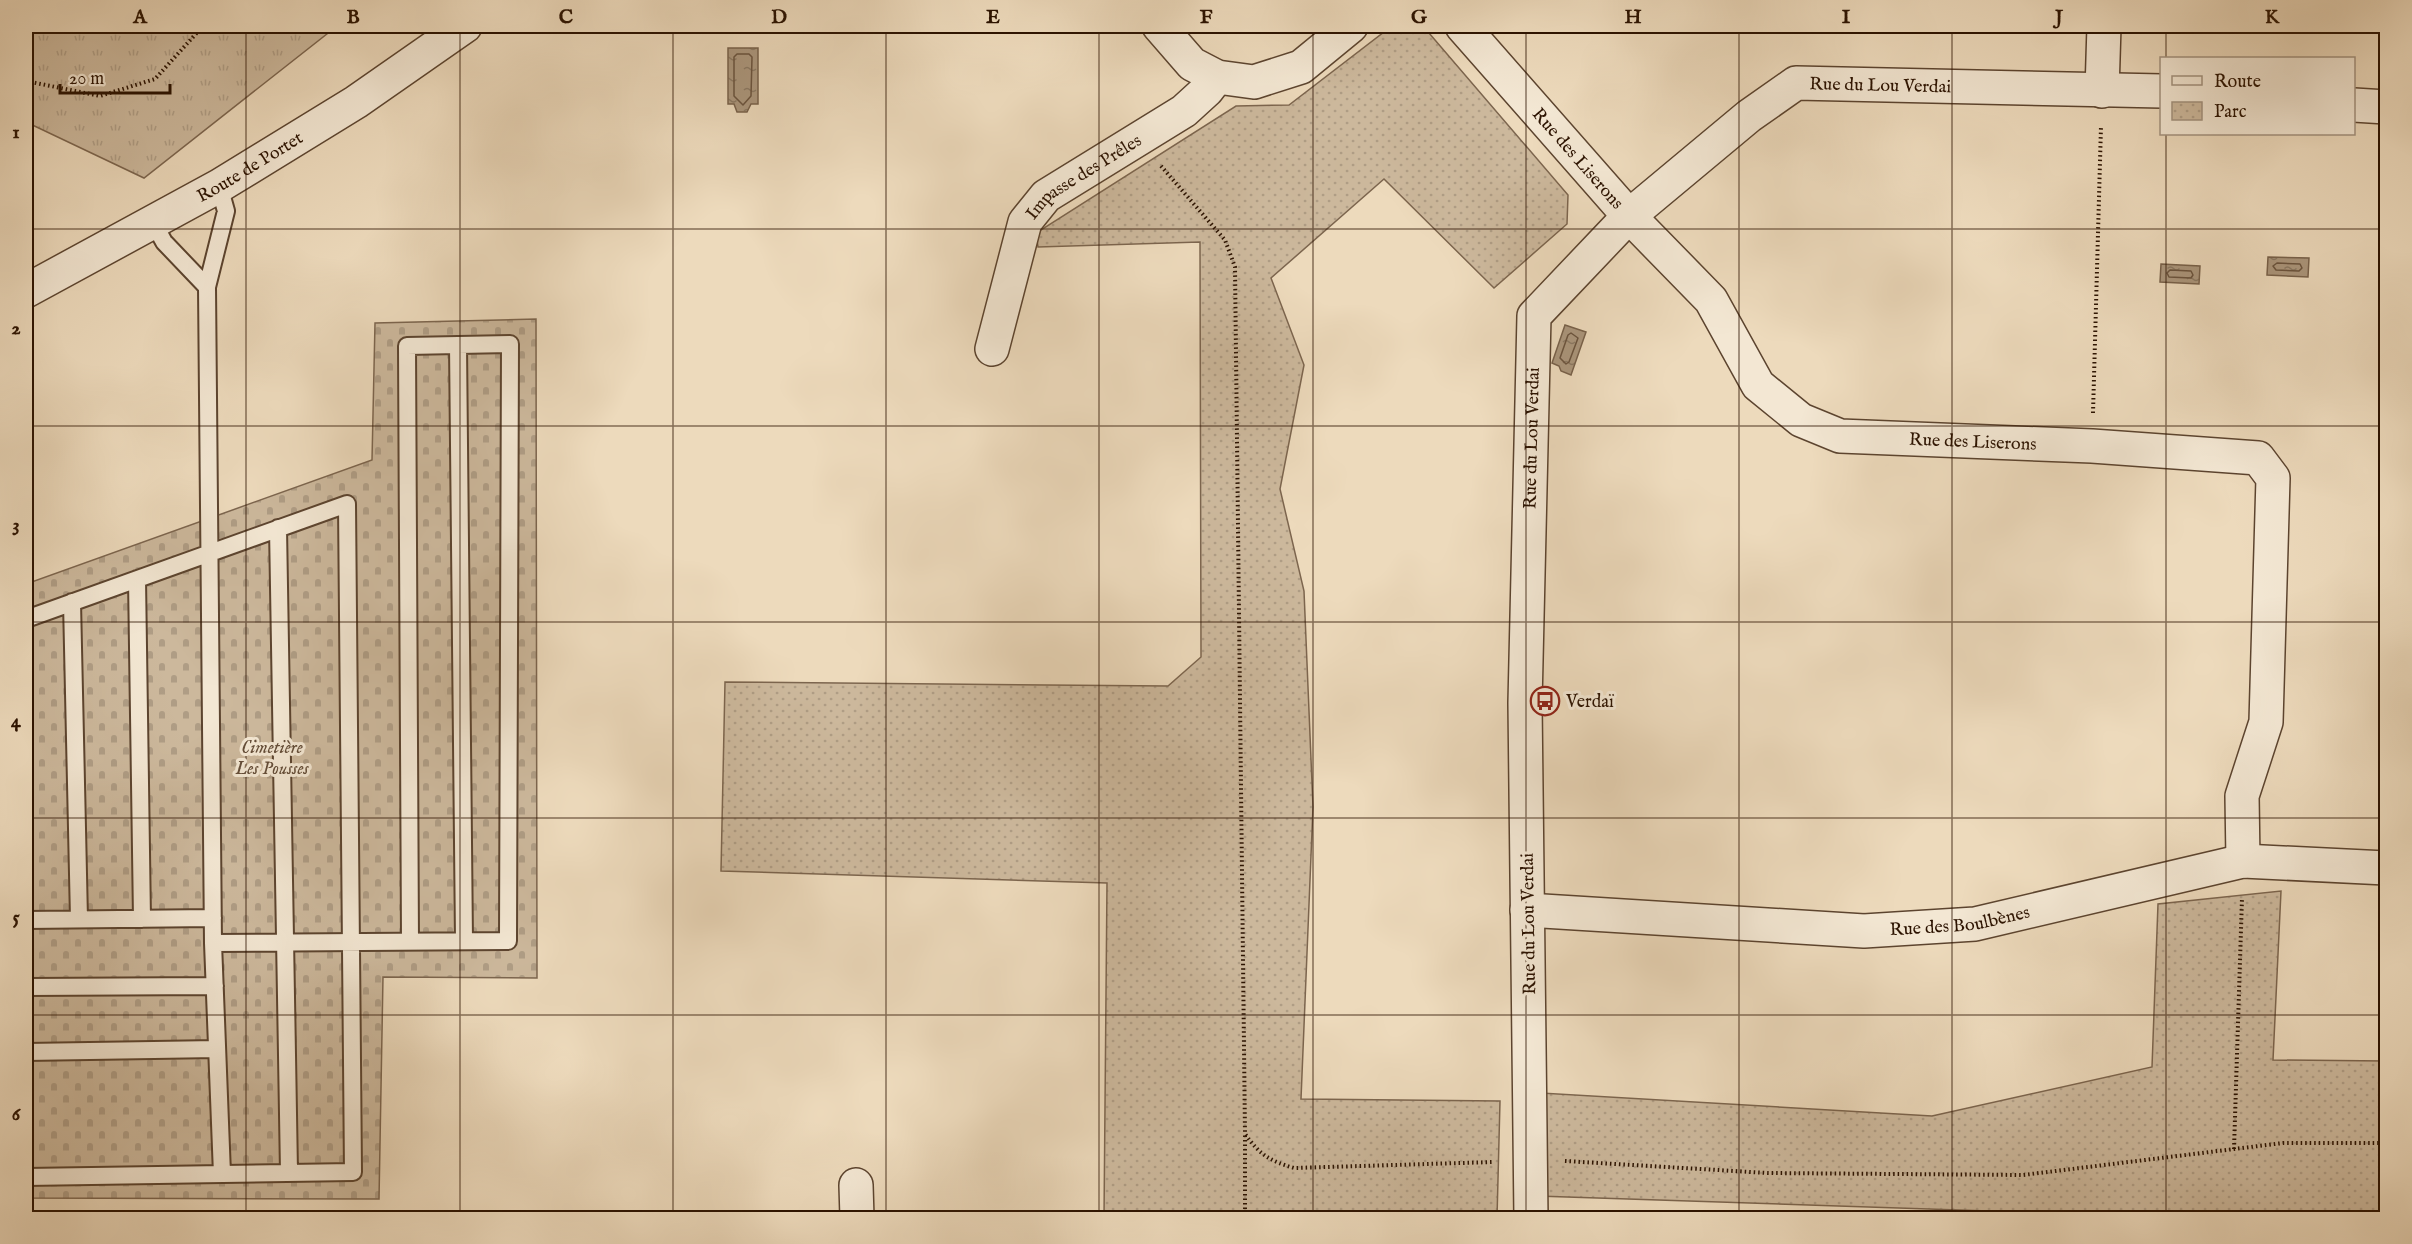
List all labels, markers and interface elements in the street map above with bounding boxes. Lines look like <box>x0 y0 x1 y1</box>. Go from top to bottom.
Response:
text: A <box>132 5 148 30</box>
text: B <box>346 5 360 30</box>
text: C <box>559 5 573 30</box>
text: D <box>771 5 787 30</box>
text: E <box>986 5 1000 30</box>
text: F <box>1200 5 1213 30</box>
text: G <box>1411 5 1428 30</box>
text: H <box>1624 5 1642 30</box>
text: I <box>1842 5 1851 30</box>
text: J <box>2052 5 2064 30</box>
text: K <box>2265 5 2281 30</box>
scale bar <box>60 57 170 95</box>
legend <box>2160 57 2355 135</box>
text: 20 m <box>69 68 104 91</box>
text: Route <box>2214 71 2261 94</box>
street label: Rue du Lou Verdai <box>1809 73 1952 99</box>
text: Parc <box>2214 101 2247 124</box>
street label: Rue des Liserons <box>1526 104 1628 215</box>
text: 1 <box>12 120 20 145</box>
street label: Route de Portet <box>193 127 308 209</box>
street label: Impasse des Prêles <box>1021 130 1146 225</box>
text: 2 <box>11 316 21 341</box>
street label: Rue du Lou Verdai <box>1520 367 1546 509</box>
street label: Rue des Liserons <box>1909 429 2037 457</box>
text: 3 <box>12 513 20 538</box>
bus stop icon: Verdaï <box>1529 685 1561 717</box>
place label: Verdaï <box>1565 691 1614 714</box>
text: 4 <box>11 709 22 734</box>
park label: Cimetière Les Pousses <box>234 737 309 781</box>
street label: Rue du Lou Verdai <box>1517 853 1542 995</box>
street label: Rue des Boulbènes <box>1889 902 2032 942</box>
text: 5 <box>12 905 20 930</box>
text: 6 <box>12 1102 22 1127</box>

